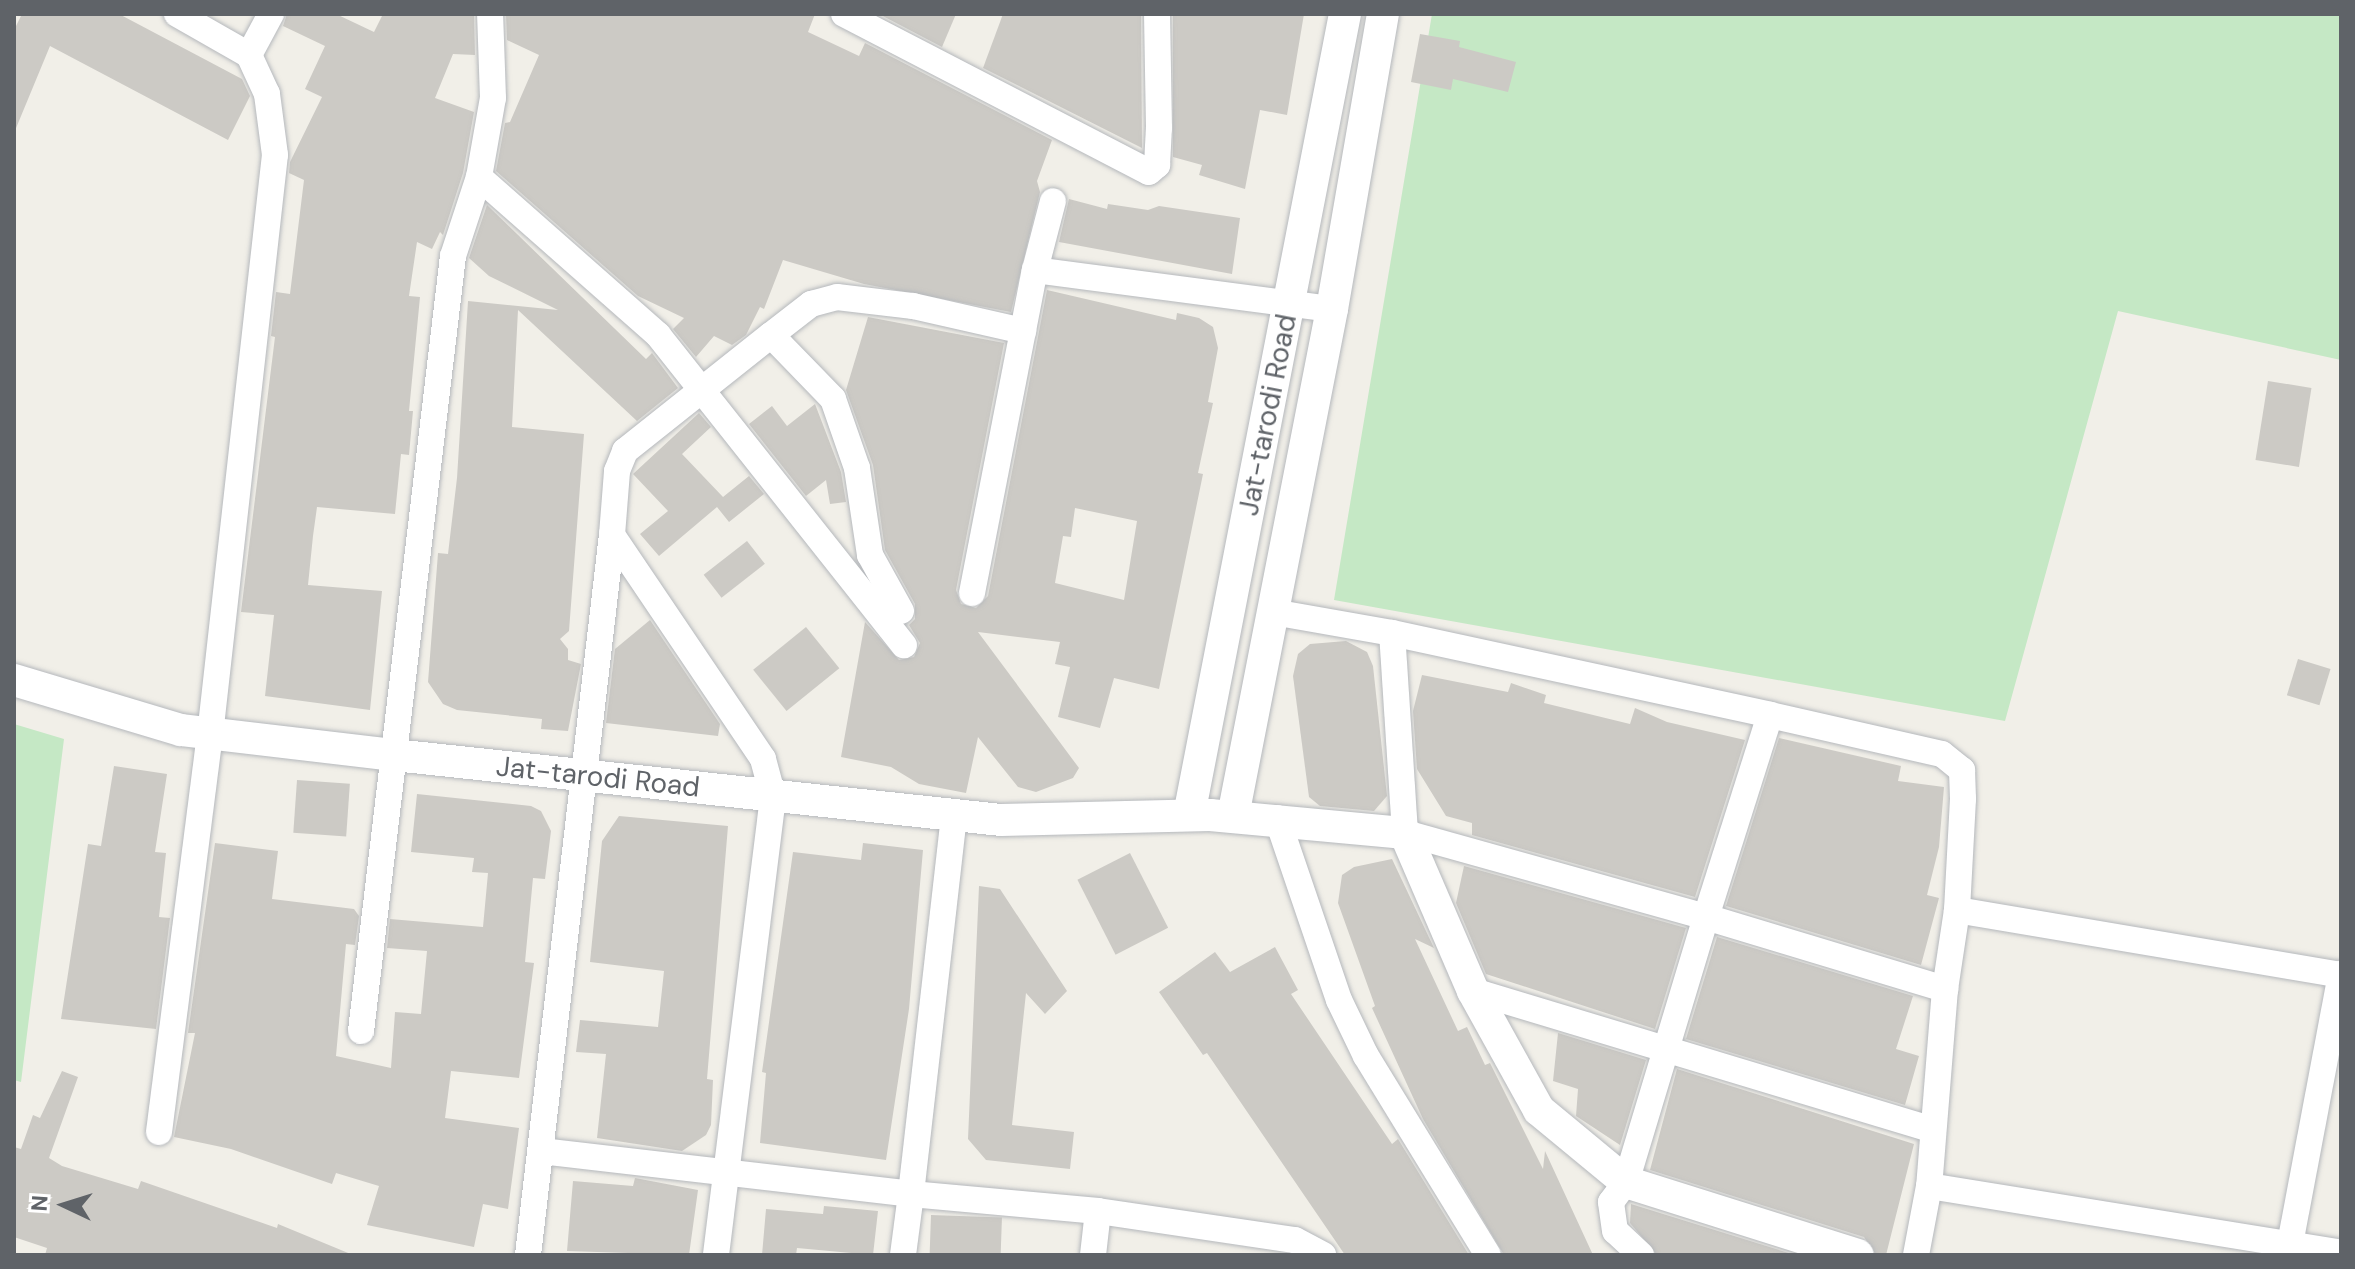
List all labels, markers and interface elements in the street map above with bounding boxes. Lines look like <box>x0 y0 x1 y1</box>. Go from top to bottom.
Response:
street label: Jat-tarodi Road <box>1232 311 1304 519</box>
street label: Jat-tarodi Road <box>495 750 701 804</box>
north arrow <box>24 1165 104 1245</box>
text: N <box>25 1194 55 1212</box>

